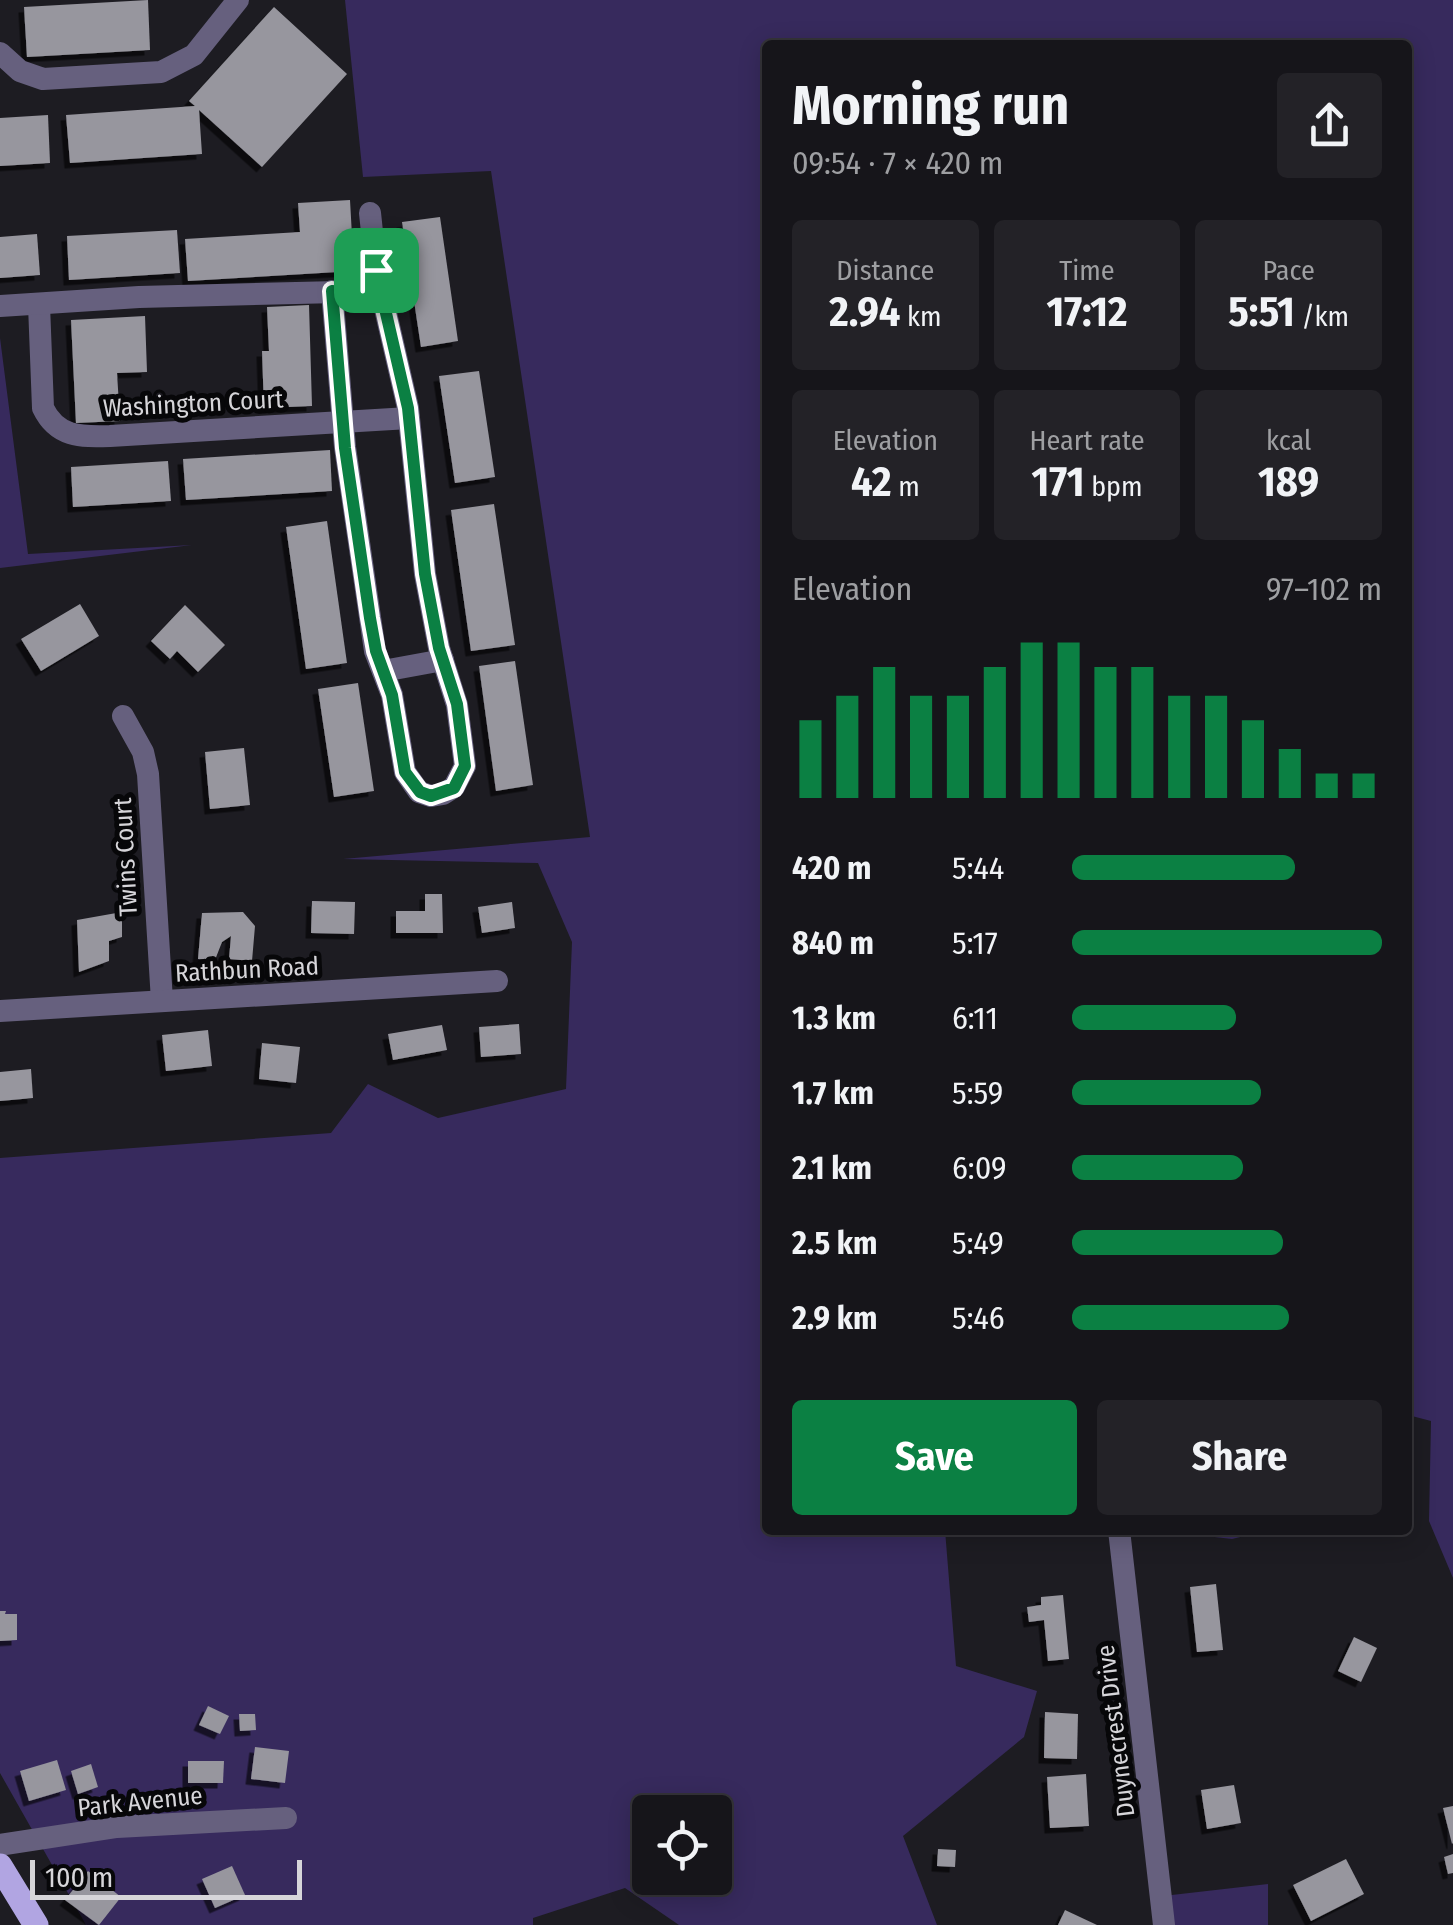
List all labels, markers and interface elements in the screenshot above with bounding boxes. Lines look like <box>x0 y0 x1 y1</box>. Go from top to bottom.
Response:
text: Morning run <box>792 73 1069 139</box>
button: share <box>1277 73 1382 178</box>
text: 09:54 · 7 × 420 m <box>792 144 1003 182</box>
pin <box>334 228 419 313</box>
icon: arrive <box>349 243 404 298</box>
text: Distance <box>836 254 934 287</box>
text: Time <box>1059 254 1115 287</box>
text: Pace <box>1263 254 1315 287</box>
text: 2.94 <box>829 287 900 337</box>
text: 17:12 <box>1046 287 1128 337</box>
text: 5:51 <box>1228 287 1295 337</box>
text: km <box>900 300 941 333</box>
text: /km <box>1295 300 1349 333</box>
street label: Washington Court <box>102 384 285 424</box>
text: Elevation <box>833 424 938 457</box>
text: Heart rate <box>1030 424 1144 457</box>
text: kcal <box>1266 424 1311 457</box>
text: 42 <box>851 457 892 507</box>
text: 171 <box>1031 457 1085 507</box>
text: 189 <box>1258 457 1319 507</box>
text: m <box>892 470 920 503</box>
text: bpm <box>1085 470 1143 503</box>
text: Elevation <box>792 570 912 608</box>
text: 97–102 m <box>1266 570 1382 608</box>
street label: Twins Court <box>108 796 144 917</box>
text: 420 m <box>792 849 871 887</box>
text: 5:44 <box>952 849 1004 887</box>
text: 840 m <box>792 924 874 962</box>
text: 5:17 <box>952 924 998 962</box>
street label: Rathbun Road <box>174 951 320 989</box>
text: 1.3 km <box>792 999 876 1037</box>
text: 6:11 <box>952 999 998 1037</box>
text: 1.7 km <box>792 1074 874 1112</box>
text: 5:59 <box>952 1074 1003 1112</box>
text: 2.1 km <box>792 1149 872 1187</box>
text: 6:09 <box>952 1149 1007 1187</box>
text: 2.5 km <box>792 1224 878 1262</box>
text: 5:49 <box>952 1224 1004 1262</box>
text: 2.9 km <box>792 1299 877 1337</box>
text: 5:46 <box>952 1299 1005 1337</box>
button: Save <box>792 1400 1077 1515</box>
button: Share <box>1097 1400 1382 1515</box>
street label: Duynecrest Drive <box>1091 1643 1141 1819</box>
street label: Park Avenue <box>76 1781 204 1823</box>
map controls <box>632 1795 732 1895</box>
button: locate <box>632 1795 732 1895</box>
scale bar <box>30 1855 302 1900</box>
text: 100 m <box>45 1861 113 1894</box>

